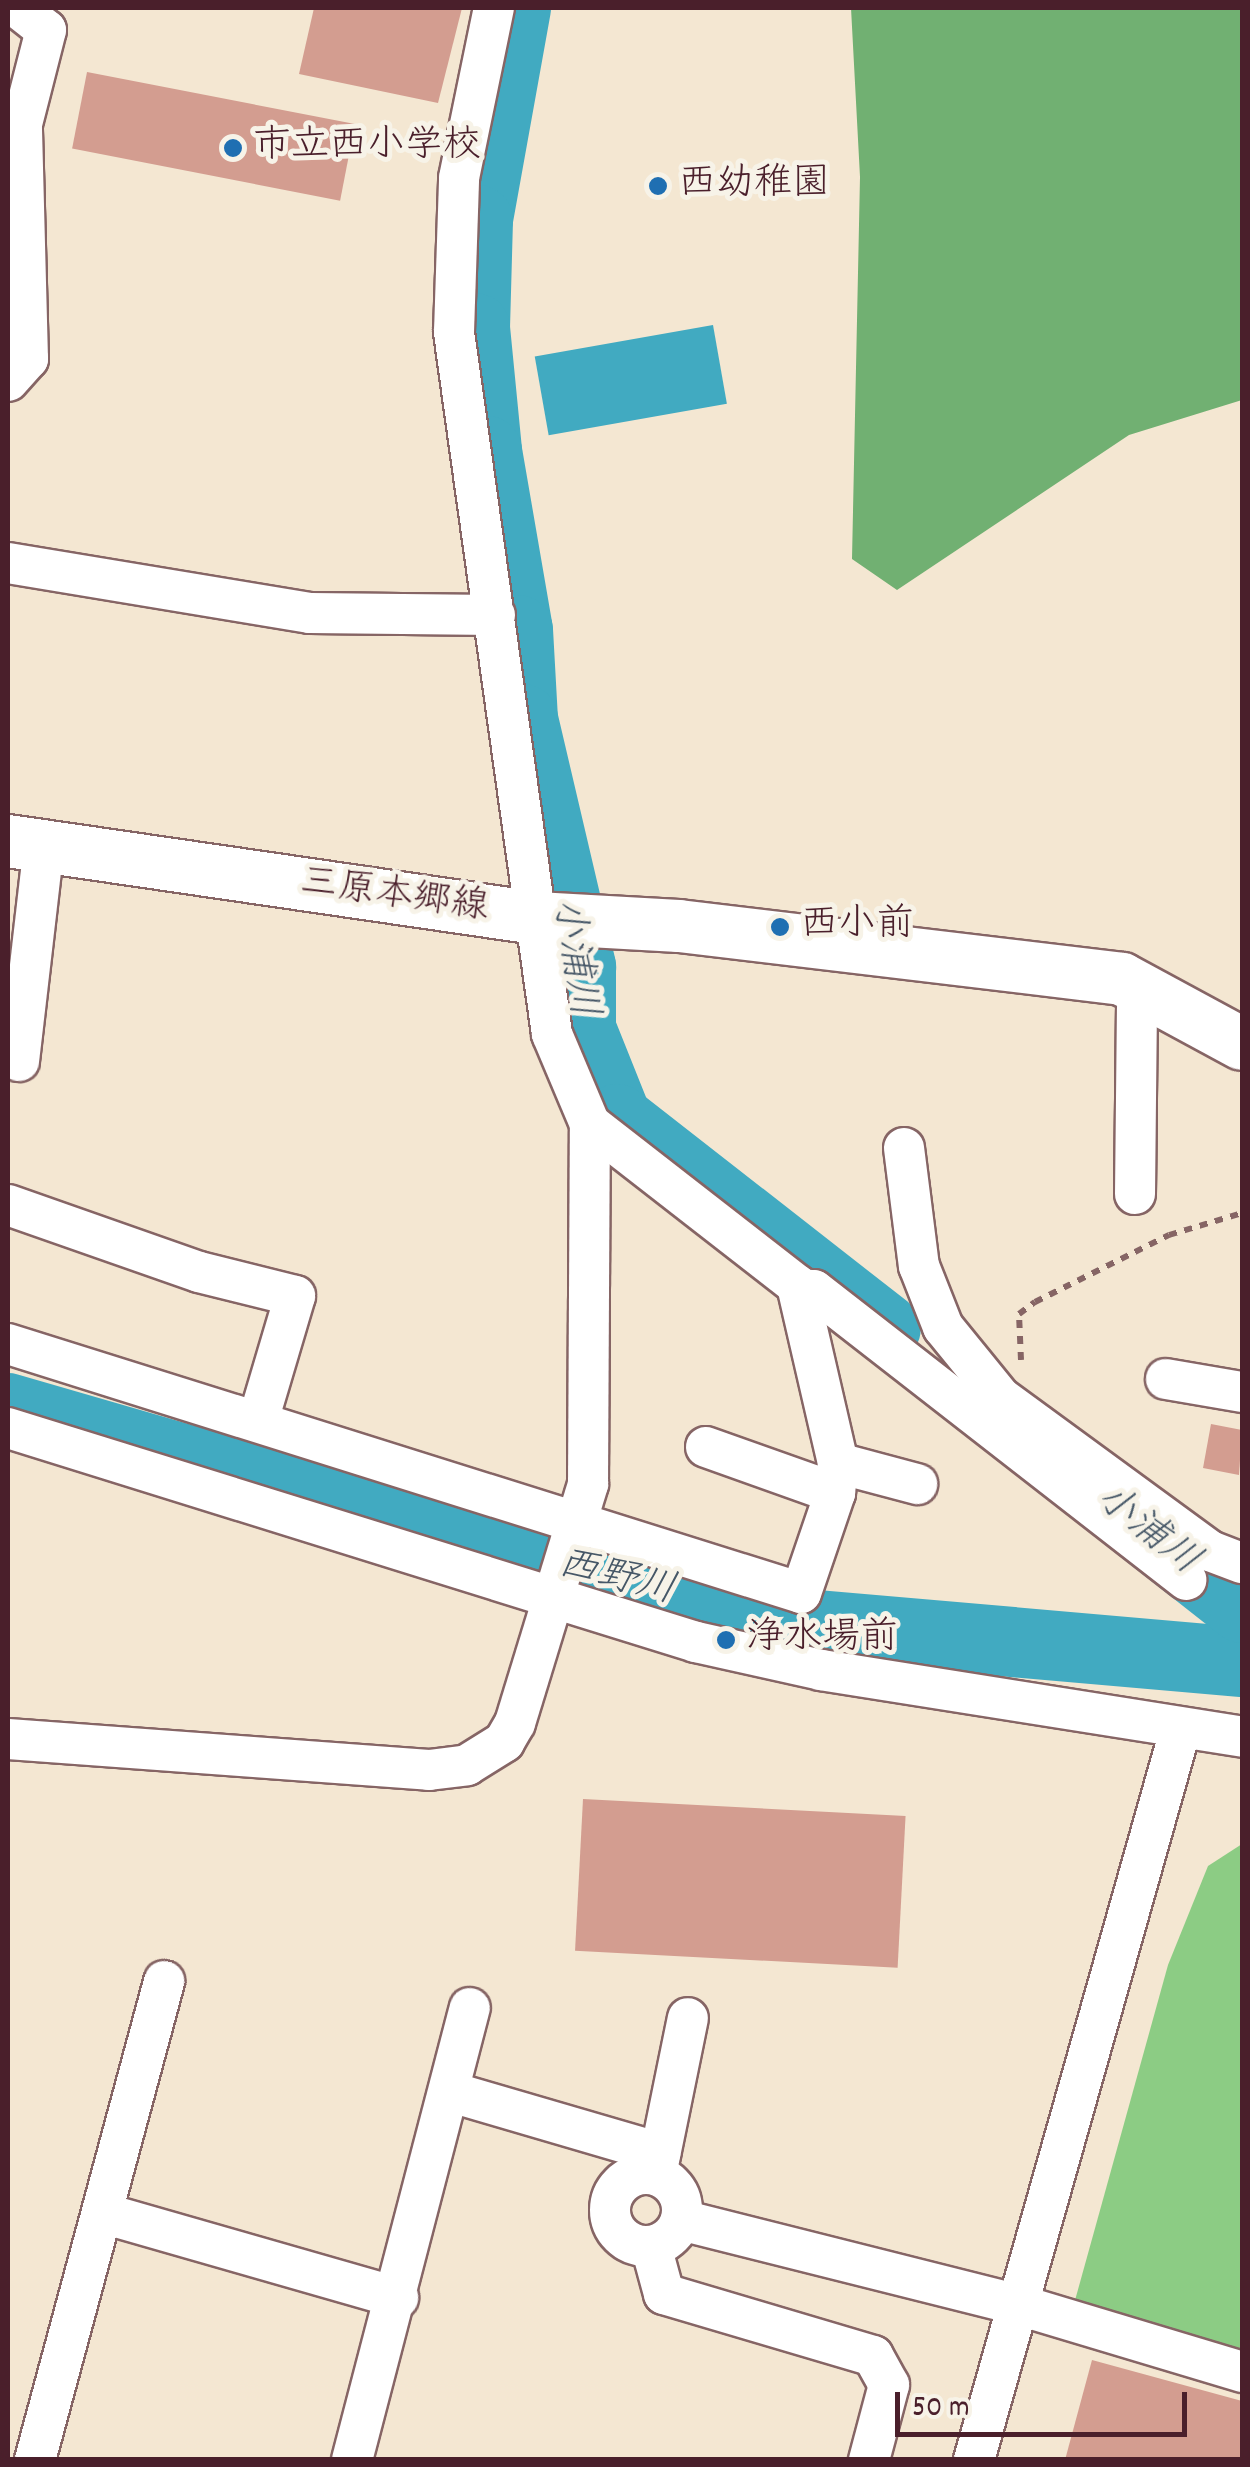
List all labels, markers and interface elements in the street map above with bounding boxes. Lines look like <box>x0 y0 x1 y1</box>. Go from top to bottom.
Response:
place label: 市立西小学校 <box>253 125 481 171</box>
marker: 市立西小学校 <box>222 137 244 159</box>
place label: 西幼稚園 <box>678 163 830 209</box>
marker: 西幼稚園 <box>647 175 669 197</box>
street label: 三原本郷線 <box>297 861 491 933</box>
water label: 小浦川 <box>539 895 605 1021</box>
place label: 西小前 <box>800 904 914 950</box>
marker: 西小前 <box>769 916 791 938</box>
water label: 小浦川 <box>1084 1476 1208 1588</box>
water label: 西野川 <box>552 1542 680 1618</box>
place label: 浄水場前 <box>746 1617 898 1663</box>
marker: 浄水場前 <box>715 1629 737 1651</box>
scale bar <box>900 2372 1192 2434</box>
text: 50 m <box>912 2388 970 2431</box>

